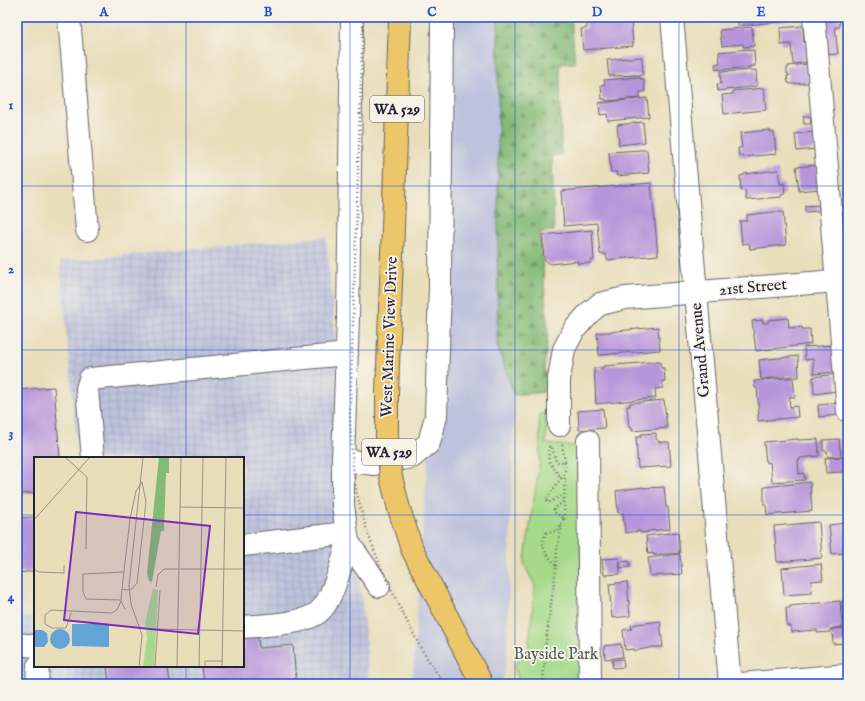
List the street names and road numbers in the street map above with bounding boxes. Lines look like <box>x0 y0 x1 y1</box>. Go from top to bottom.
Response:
road number: WA 529 <box>370 96 424 122</box>
street label: West Marine View Drive <box>377 256 403 418</box>
street label: 21st Street <box>718 275 788 301</box>
street label: Grand Avenue <box>687 302 715 398</box>
road number: WA 529 <box>362 439 416 465</box>

